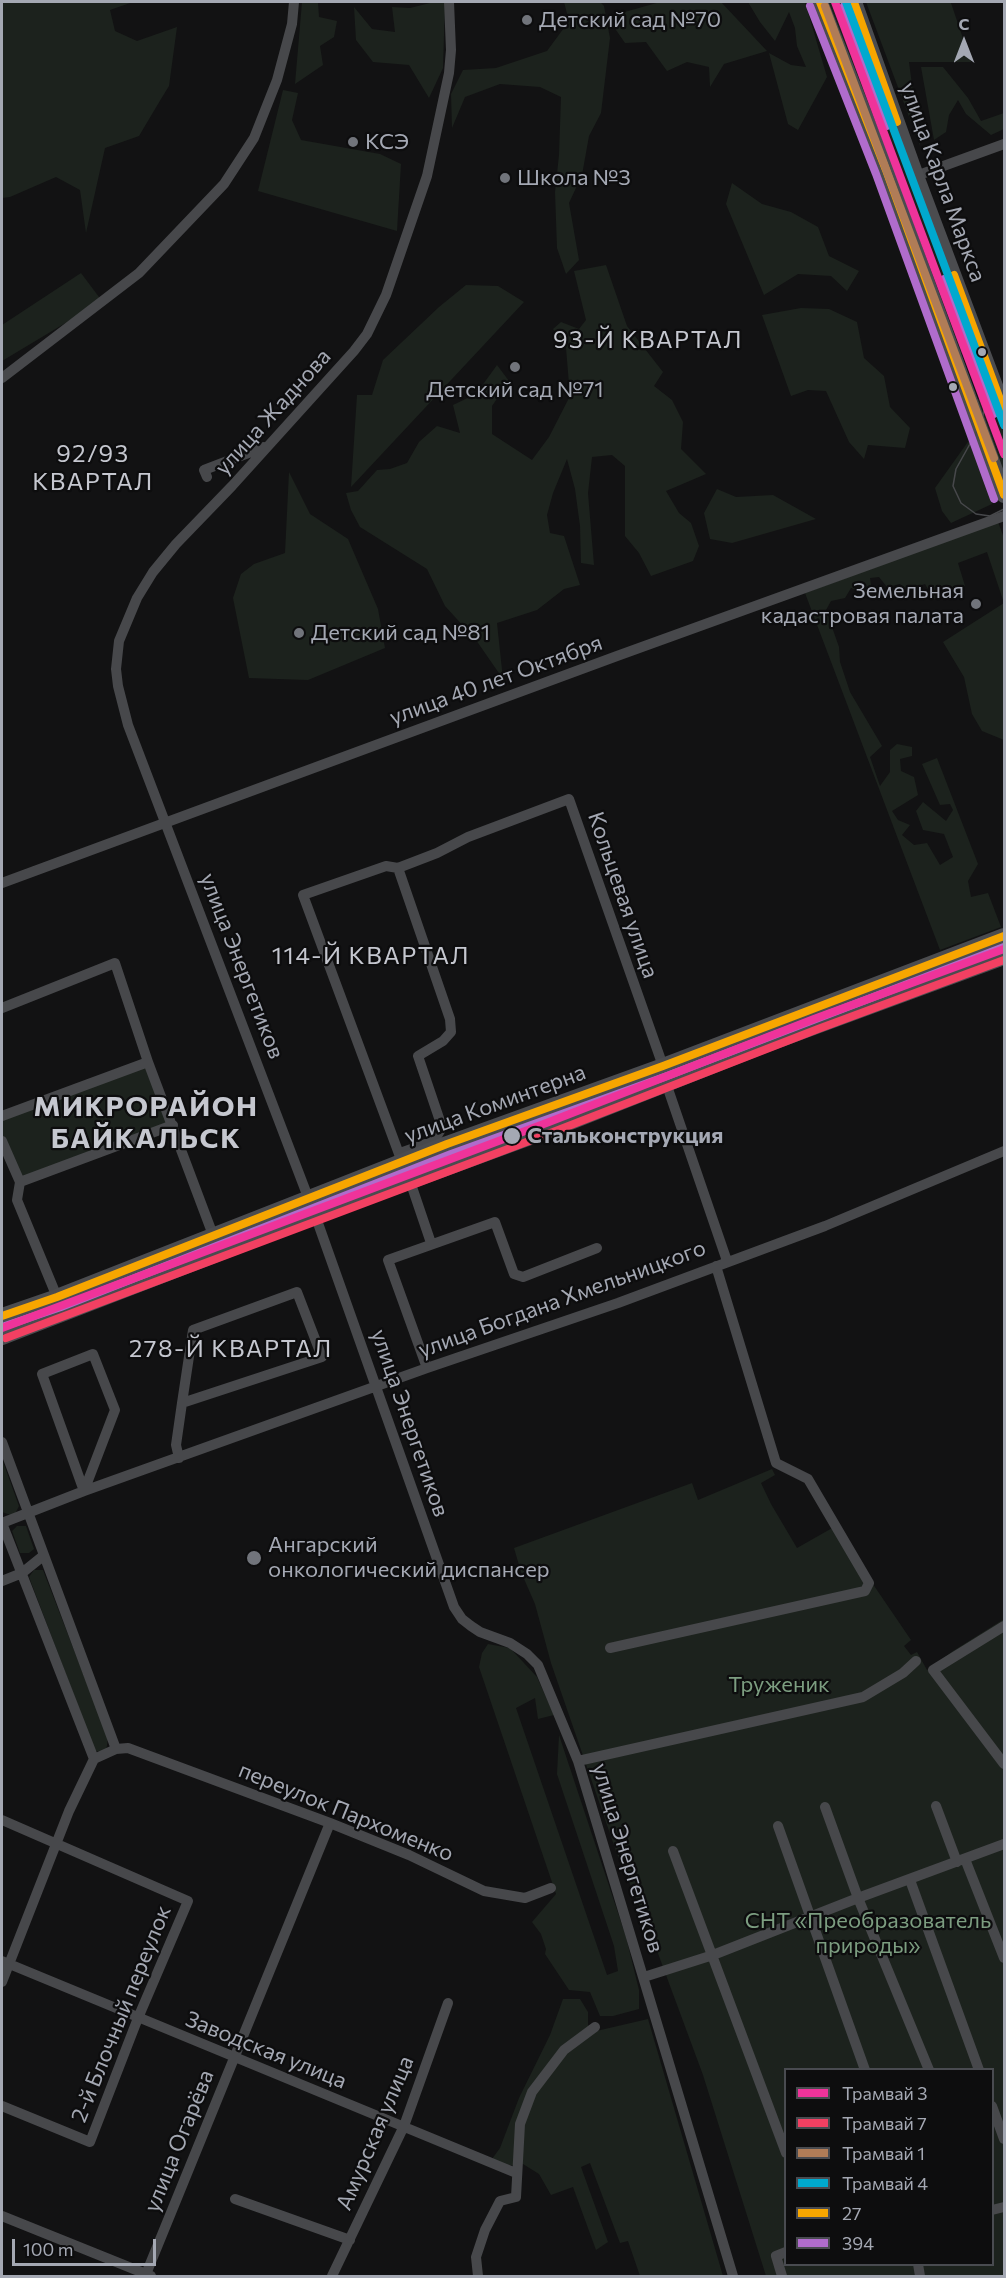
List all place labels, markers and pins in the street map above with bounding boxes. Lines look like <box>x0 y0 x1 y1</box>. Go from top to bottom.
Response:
place label: Детский сад №70 <box>539 7 721 33</box>
marker: Детский сад №70 <box>520 13 534 27</box>
place label: КСЭ <box>365 129 409 155</box>
marker: КСЭ <box>346 135 360 149</box>
place label: Школа №3 <box>517 165 631 191</box>
marker: Школа №3 <box>498 171 512 185</box>
unlabelled marker <box>976 346 988 358</box>
marker: Детский сад №71 <box>508 360 522 374</box>
place label: Детский сад №71 <box>426 377 604 403</box>
unlabelled marker <box>947 381 959 393</box>
place label: Земельная кадастровая палата <box>761 578 964 630</box>
marker: Земельная кадастровая палата <box>969 597 983 611</box>
place label: Детский сад №81 <box>311 620 490 646</box>
marker: Детский сад №81 <box>292 626 306 640</box>
place label: Стальконструкция <box>527 1123 723 1149</box>
marker: Стальконструкция <box>502 1126 522 1146</box>
place label: Ангарский онкологический диспансер <box>268 1532 550 1584</box>
marker: Ангарский онкологический диспансер <box>245 1549 263 1567</box>

